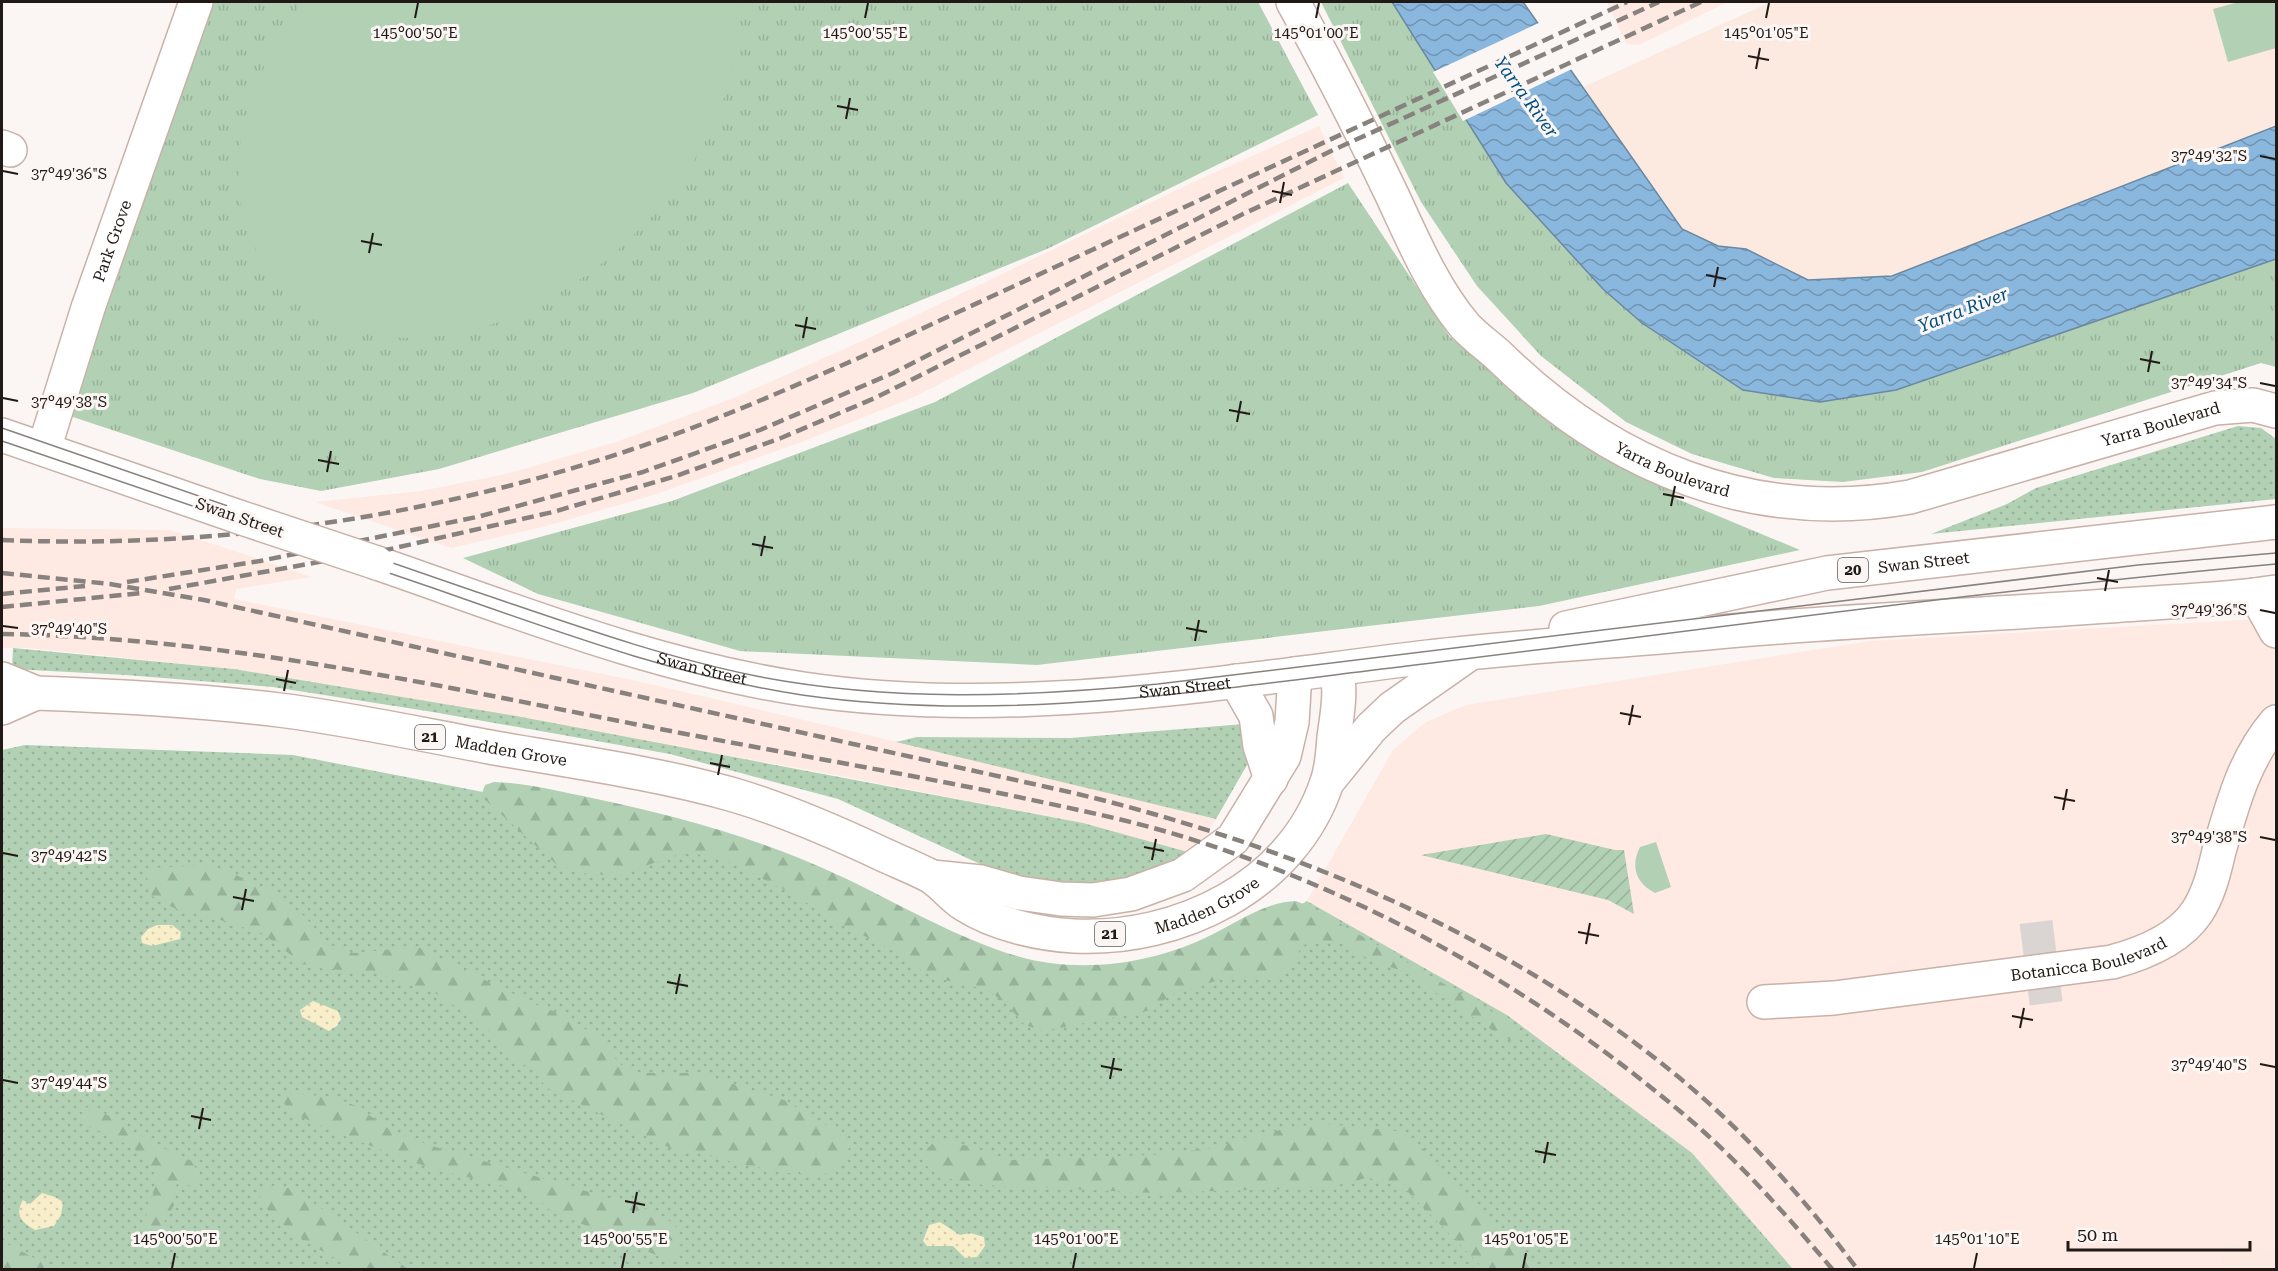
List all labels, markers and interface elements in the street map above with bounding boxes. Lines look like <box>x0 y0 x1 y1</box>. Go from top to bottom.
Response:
text: 145°00'50"E <box>372 24 458 42</box>
text: 145°00'55"E <box>822 24 908 42</box>
text: 145°01'00"E <box>1273 24 1359 42</box>
text: 145°01'05"E <box>1723 24 1809 42</box>
water label: Yarra River <box>1490 52 1563 142</box>
text: 37°49'32"S <box>2171 147 2247 165</box>
text: 37°49'36"S <box>31 165 107 183</box>
street label: Park Grove <box>89 197 135 284</box>
water label: Yarra River <box>1915 283 2011 336</box>
text: 37°49'34"S <box>2171 374 2247 392</box>
text: 37°49'38"S <box>31 393 107 411</box>
street label: Yarra Boulevard <box>2099 398 2222 451</box>
street label: Yarra Boulevard <box>1611 438 1732 501</box>
street label: Swan Street <box>193 494 286 541</box>
street label: Swan Street <box>1877 548 1970 577</box>
road number: 20 <box>1838 558 1868 582</box>
text: 37°49'36"S <box>2171 601 2247 619</box>
text: 37°49'40"S <box>31 620 107 638</box>
street label: Swan Street <box>655 648 749 689</box>
street label: Swan Street <box>1138 673 1232 702</box>
road number: 21 <box>415 725 445 749</box>
street label: Madden Grove <box>453 732 569 770</box>
text: 37°49'38"S <box>2171 828 2247 846</box>
text: 37°49'42"S <box>31 847 107 865</box>
street label: Madden Grove <box>1153 873 1263 938</box>
road number: 21 <box>1095 922 1125 946</box>
street label: Botanicca Boulevard <box>2009 933 2170 985</box>
text: 37°49'40"S <box>2171 1056 2247 1074</box>
text: 37°49'44"S <box>31 1074 107 1092</box>
scale bar <box>2068 1214 2250 1252</box>
text: 50 m <box>2077 1224 2118 1245</box>
text: 145°00'50"E <box>132 1230 218 1248</box>
text: 145°00'55"E <box>582 1230 668 1248</box>
text: 145°01'00"E <box>1033 1230 1119 1248</box>
text: 145°01'05"E <box>1483 1230 1569 1248</box>
text: 145°01'10"E <box>1934 1230 2020 1248</box>

